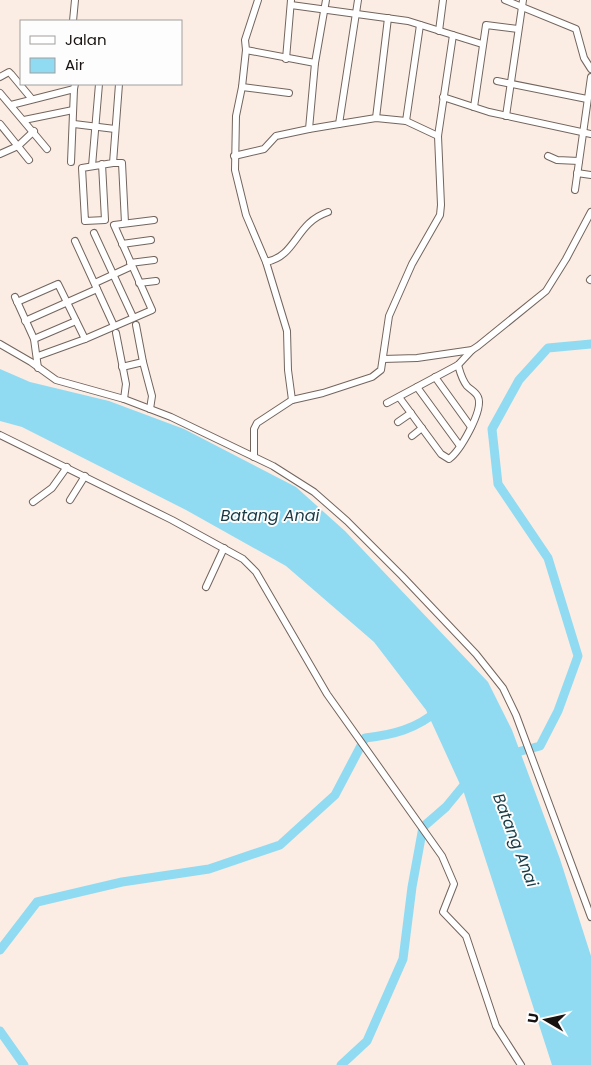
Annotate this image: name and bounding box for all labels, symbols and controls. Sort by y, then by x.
legend [20,20,182,85]
text: Jalan [65,29,107,50]
text: Air [65,54,85,75]
water label: Batang Anai [221,504,320,527]
water label: Batang Anai [487,790,544,891]
north arrow [521,995,571,1045]
text: U [523,1011,544,1024]

